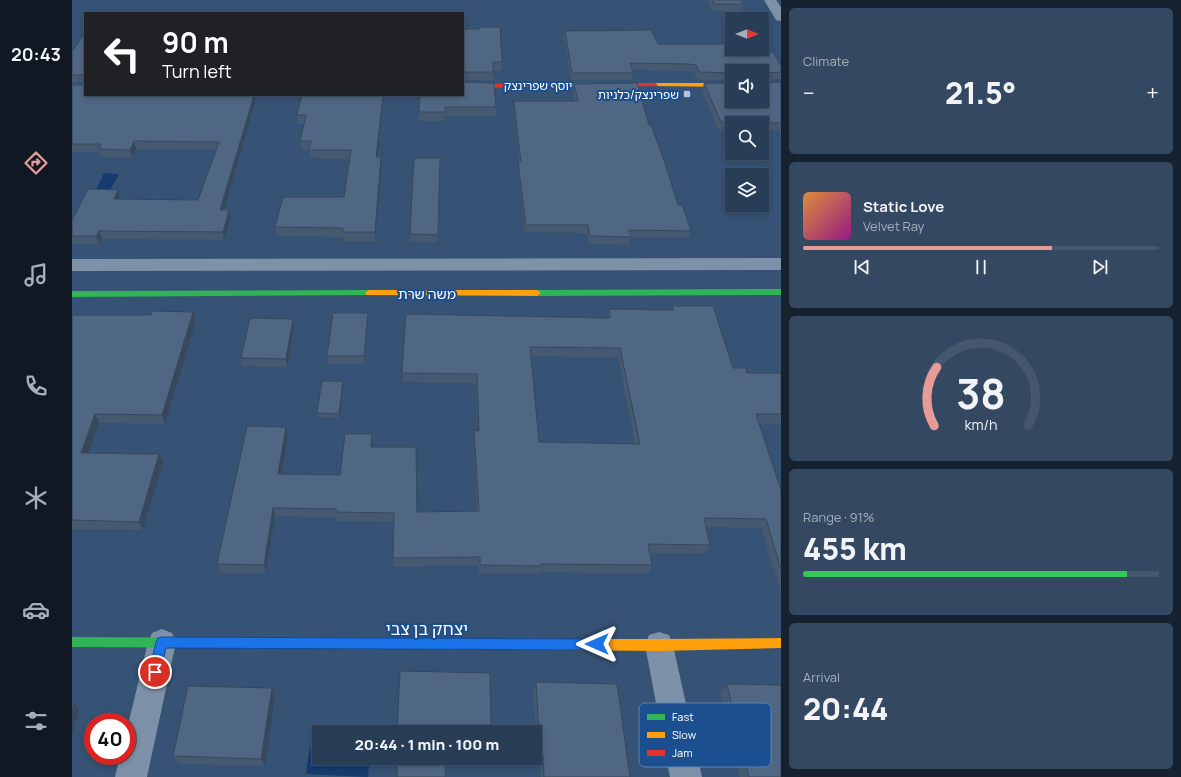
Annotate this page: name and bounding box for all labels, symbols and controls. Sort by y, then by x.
north arrow [725,12,769,56]
map controls [725,12,769,212]
text: 90 m [162,23,229,61]
icon: left [96,28,148,80]
text: 20:43 [11,42,61,66]
text: Climate [803,52,849,70]
text: Turn left [162,59,232,83]
button: sound [725,64,769,108]
text: 21.5° [945,72,1016,113]
street label: יוסף שפרינצק [504,77,572,94]
text: − [803,78,815,108]
text: + [1146,78,1159,108]
place label: שפרינצק/כלניות [598,86,679,103]
marker: שפרינצק/כלניות [682,89,692,99]
button: search [725,116,769,160]
icon: directions [22,149,50,177]
button: layers [725,168,769,212]
text: Static Love [863,196,944,217]
text: Velvet Ray [863,217,924,235]
icon: previous [851,256,873,278]
icon: pause [970,256,992,278]
icon: next [1089,256,1111,278]
icon: music [22,261,50,289]
street label: משה שרת [398,284,456,303]
text: 38 [956,365,1006,421]
icon: phone [22,372,50,400]
text: km/h [964,415,998,434]
icon: climate [22,484,50,512]
text: Range · 91% [803,508,874,526]
text: 455 km [803,528,907,569]
icon: car [22,596,50,624]
street label: יצחק בן צבי [386,617,468,640]
position arrow [576,623,618,665]
pin [138,655,172,689]
icon: arrive [144,661,166,683]
text: Arrival [803,668,840,686]
text: 20:44 [803,688,888,729]
legend [639,703,771,767]
icon: filters [22,707,50,735]
text: Fast [672,709,694,724]
speed limit sign: 40 [84,713,136,765]
text: Slow [672,727,697,742]
text: 20:44 · 1 min · 100 m [355,734,499,755]
text: Jam [672,745,693,760]

